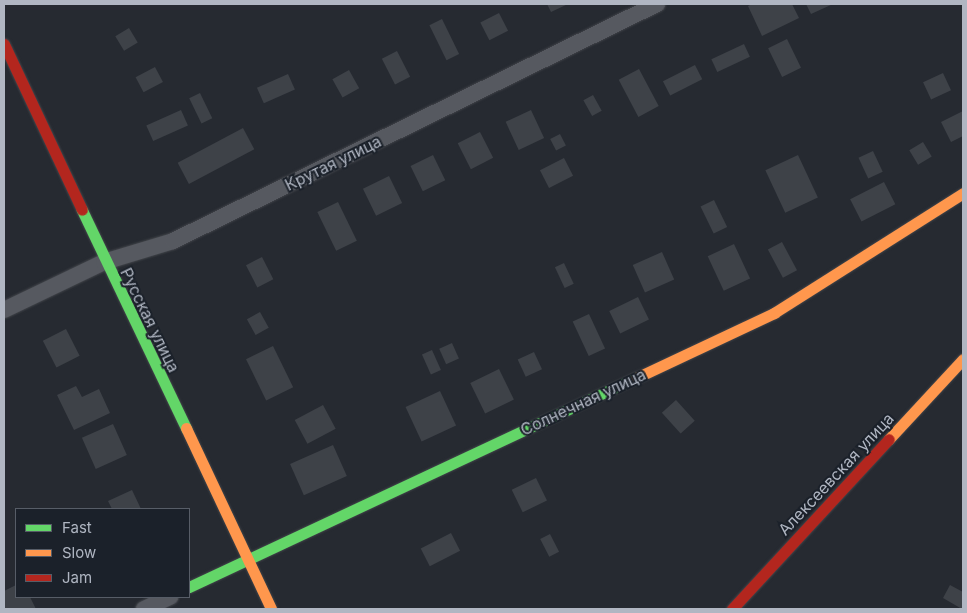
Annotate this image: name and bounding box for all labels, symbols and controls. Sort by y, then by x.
street label: Крутая улица [282,131,384,195]
street label: Русская улица [116,265,184,375]
street label: Солнечная улица [517,365,649,439]
street label: Алексеевская улица [774,409,898,539]
legend [15,508,190,598]
text: Fast [62,518,92,537]
text: Slow [62,543,96,562]
text: Jam [62,568,92,587]

